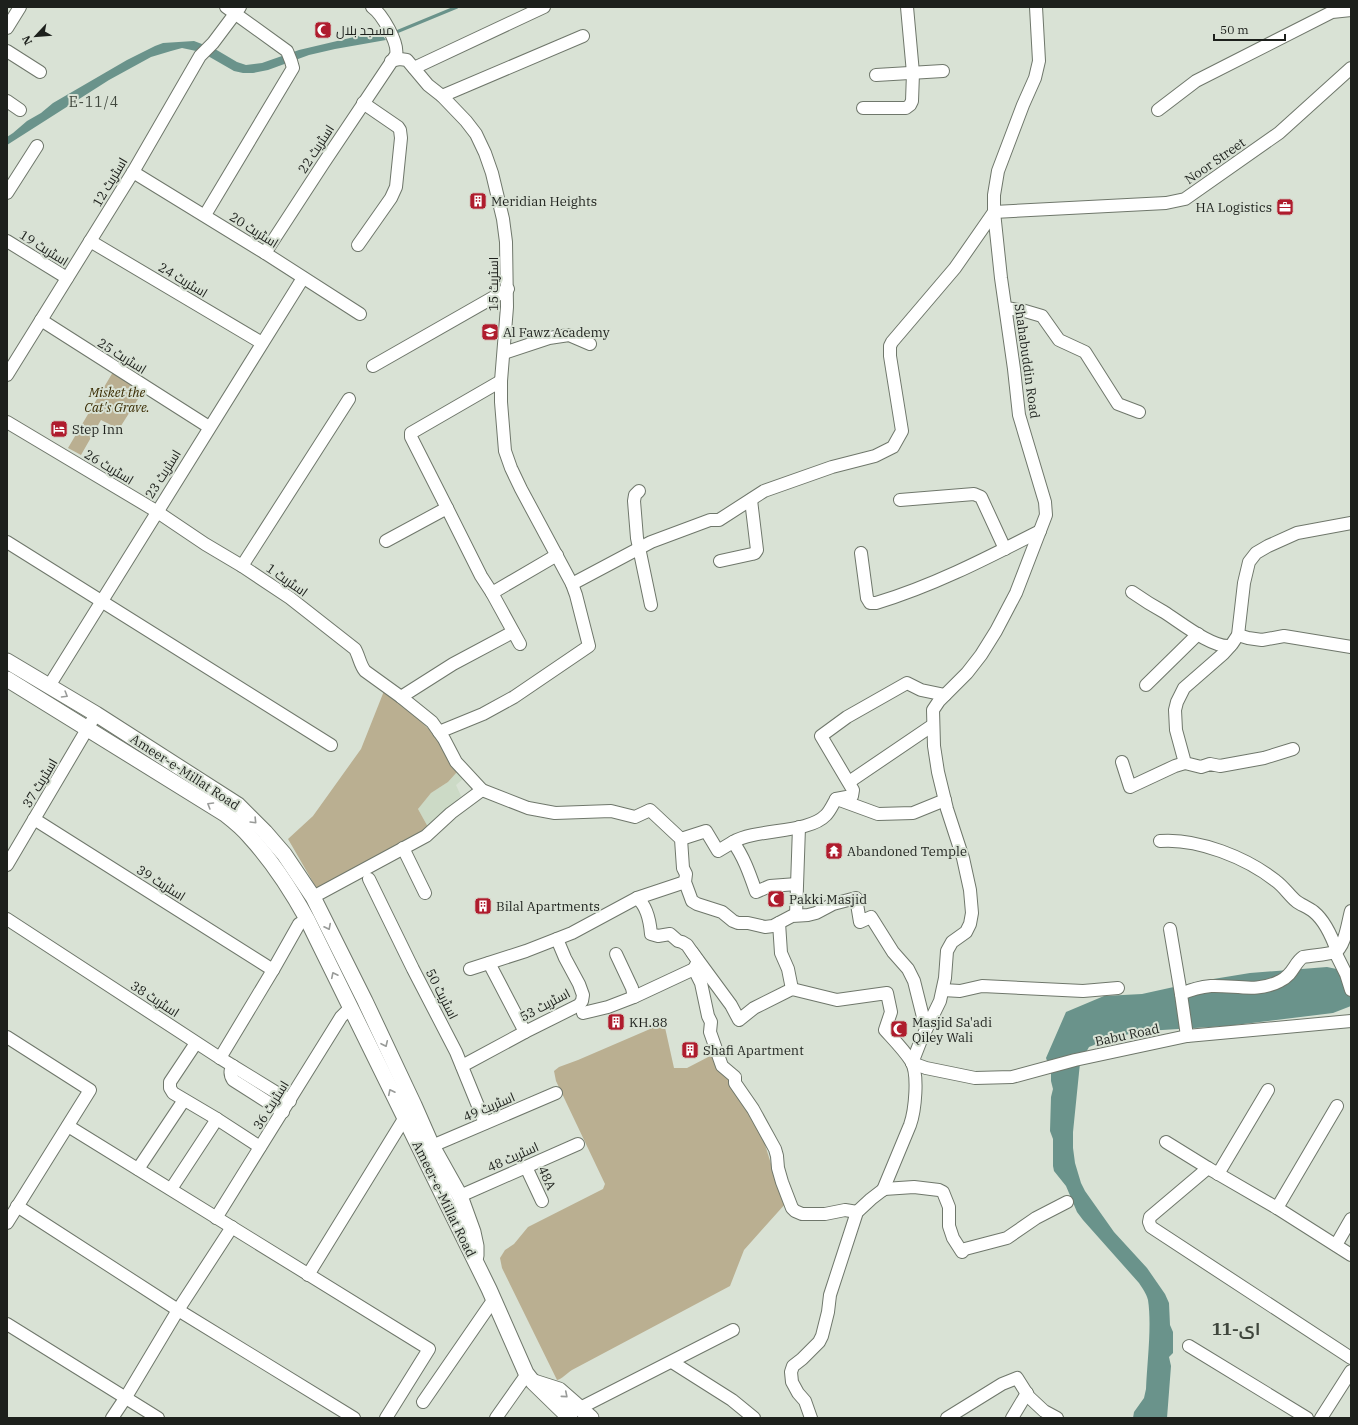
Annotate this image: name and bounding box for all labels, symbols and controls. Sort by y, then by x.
north arrow [16,16,56,56]
scale bar [1214,16,1285,42]
mosque icon: مسجد بلال [313,20,333,40]
place label: مسجد بلال [336,22,394,39]
text: 50 m [1220,22,1249,37]
text: N [19,33,35,47]
district label: E-11/4 [69,93,119,111]
street label: اسٹریٹ 22 [294,121,338,177]
street label: Noor Street [1181,134,1249,188]
street label: اسٹریٹ 12 [89,154,131,210]
building icon: Meridian Heights [468,191,488,211]
place label: Meridian Heights [491,193,597,210]
office icon: HA Logistics [1275,197,1295,217]
place label: HA Logistics [1196,199,1272,216]
street label: اسٹریٹ 20 [226,208,282,252]
street label: اسٹریٹ 19 [16,226,72,270]
street label: اسٹریٹ 15 [485,257,502,311]
street label: اسٹریٹ 24 [155,259,211,301]
street label: Shahabuddin Road [1011,302,1044,420]
school or university icon: Al Fawz Academy [480,322,500,342]
place label: Al Fawz Academy [503,324,610,341]
street label: اسٹریٹ 25 [94,334,150,378]
park label: Misket the Cat's Grave. [84,384,150,416]
hotel icon: Step Inn [49,419,69,439]
place label: Step Inn [72,421,123,438]
street label: اسٹریٹ 26 [81,446,137,488]
street label: اسٹریٹ 23 [141,446,185,502]
street label: اسٹریٹ 1 [263,560,311,600]
one-way arrow [60,691,68,698]
street label: Ameer-e-Millat Road [127,730,243,814]
street label: اسٹریٹ 37 [19,755,61,811]
one-way arrow [207,802,214,810]
one-way arrow [249,816,257,824]
temple icon: Abandoned Temple [824,841,844,861]
place label: Abandoned Temple [847,843,967,860]
street label: اسٹریٹ 39 [133,861,189,905]
mosque icon: Pakki Masjid [766,889,786,909]
place label: Pakki Masjid [789,891,867,908]
building icon: Bilal Apartments [473,896,493,916]
place label: Bilal Apartments [496,898,600,915]
one-way arrow [323,923,331,930]
street label: اسٹریٹ 50 [422,966,462,1022]
one-way arrow [331,972,339,980]
street label: اسٹریٹ 38 [127,977,183,1021]
street label: اسٹریٹ 53 [517,985,573,1025]
building icon: KH.88 [606,1012,626,1032]
place label: KH.88 [629,1014,668,1031]
place label: Masjid Sa'adi Qiley Wali [912,1014,992,1046]
mosque icon: Masjid Sa'adi Qiley Wali [889,1019,909,1039]
street label: Babu Road [1093,1020,1161,1050]
one-way arrow [380,1039,388,1047]
building icon: Shafi Apartment [680,1040,700,1060]
place label: Shafi Apartment [703,1042,804,1059]
street label: اسٹریٹ 36 [249,1077,293,1133]
street label: اسٹریٹ 49 [461,1088,517,1126]
one-way arrow [388,1089,396,1096]
street label: Ameer-e-Millat Road [408,1138,480,1260]
street label: اسٹریٹ 48 [485,1138,541,1176]
street label: 48A [534,1163,560,1193]
district label: ای-11 [1212,1318,1260,1340]
one-way arrow [560,1390,567,1397]

